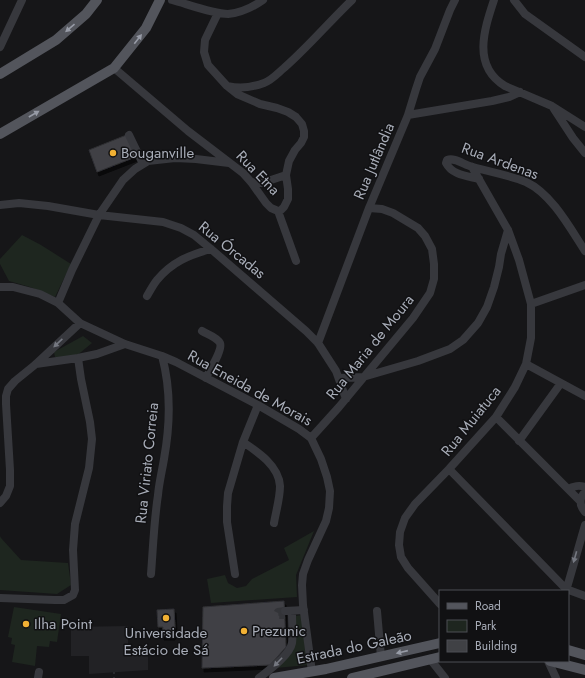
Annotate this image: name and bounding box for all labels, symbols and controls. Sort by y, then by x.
one-way arrow [65,23,75,32]
one-way arrow [134,34,142,45]
one-way arrow [28,111,40,118]
street label: Rua Jutlândia [348,119,400,203]
street label: Rua Ardenas [458,137,542,185]
place label: Bouganville [121,142,194,164]
street label: Rua Etna [231,146,285,200]
marker: Bouganville [108,148,118,158]
street label: Rua Órcadas [194,216,270,284]
street label: Rua Maria de Moura [321,290,419,404]
one-way arrow [53,339,63,348]
street label: Rua Eneida de Morais [184,345,316,431]
street label: Rua Muiatuca [436,381,506,461]
street label: Rua Viriato Correia [130,401,164,525]
one-way arrow [572,552,578,564]
legend [439,590,569,662]
text: Road [475,597,501,615]
place label: Ilha Point [34,613,92,635]
marker: Universidade Estácio de Sá [161,613,171,623]
text: Park [475,617,497,635]
marker: Ilha Point [21,619,31,629]
place label: Prezunic [252,620,306,642]
place label: Universidade Estácio de Sá [123,622,209,661]
street label: Estrada do Galeão [294,624,414,670]
marker: Prezunic [239,626,249,636]
text: Building [475,637,517,655]
one-way arrow [396,649,408,655]
one-way arrow [273,657,283,667]

